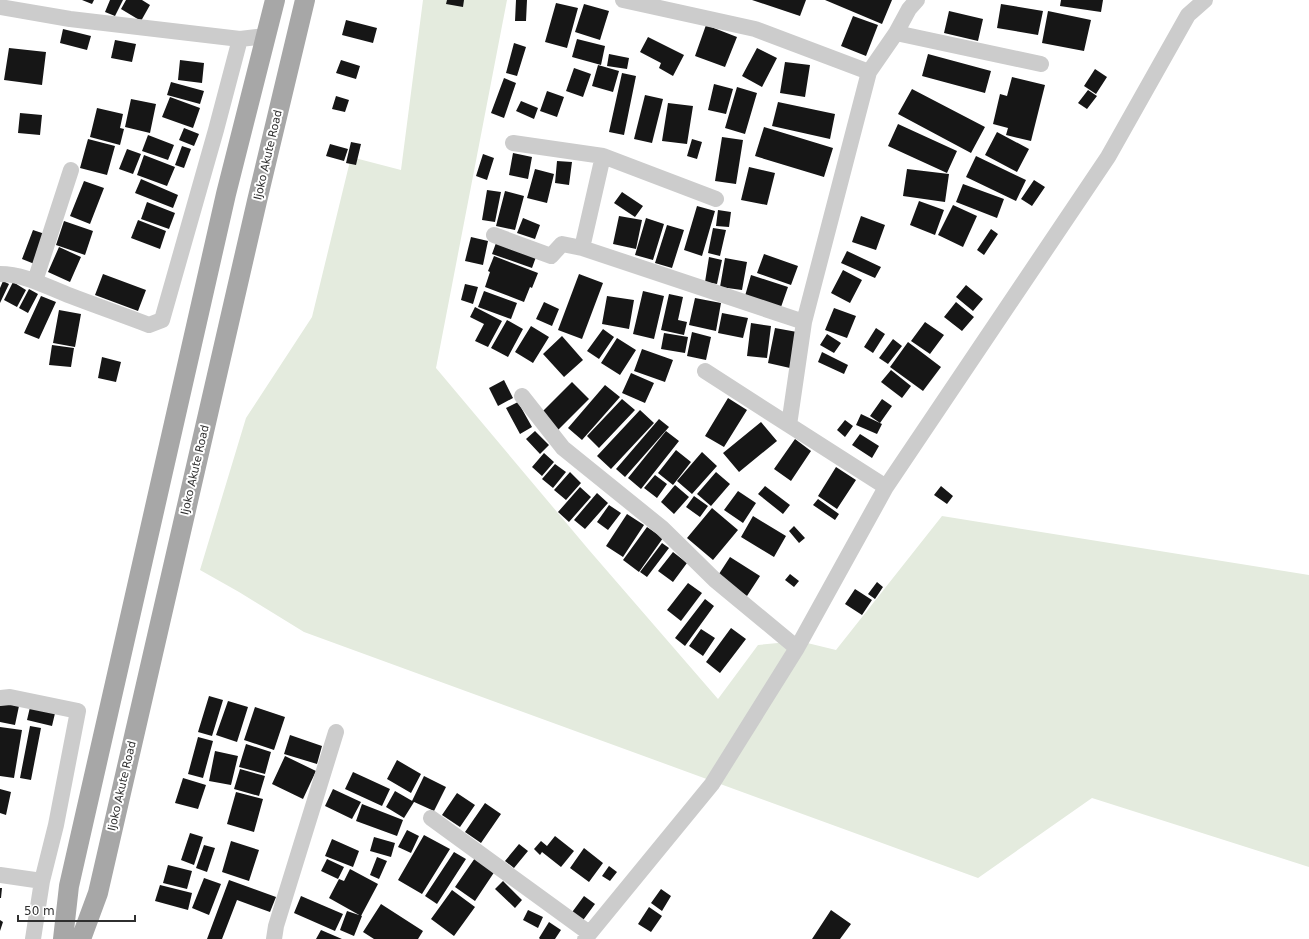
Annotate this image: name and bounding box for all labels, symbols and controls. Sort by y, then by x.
street label: Ijoko Akute Road [251,109,285,201]
street label: Ijoko Akute Road [178,424,212,516]
street label: Ijoko Akute Road [105,740,139,832]
scale bar [18,897,135,923]
text: 50 m [24,904,55,918]

